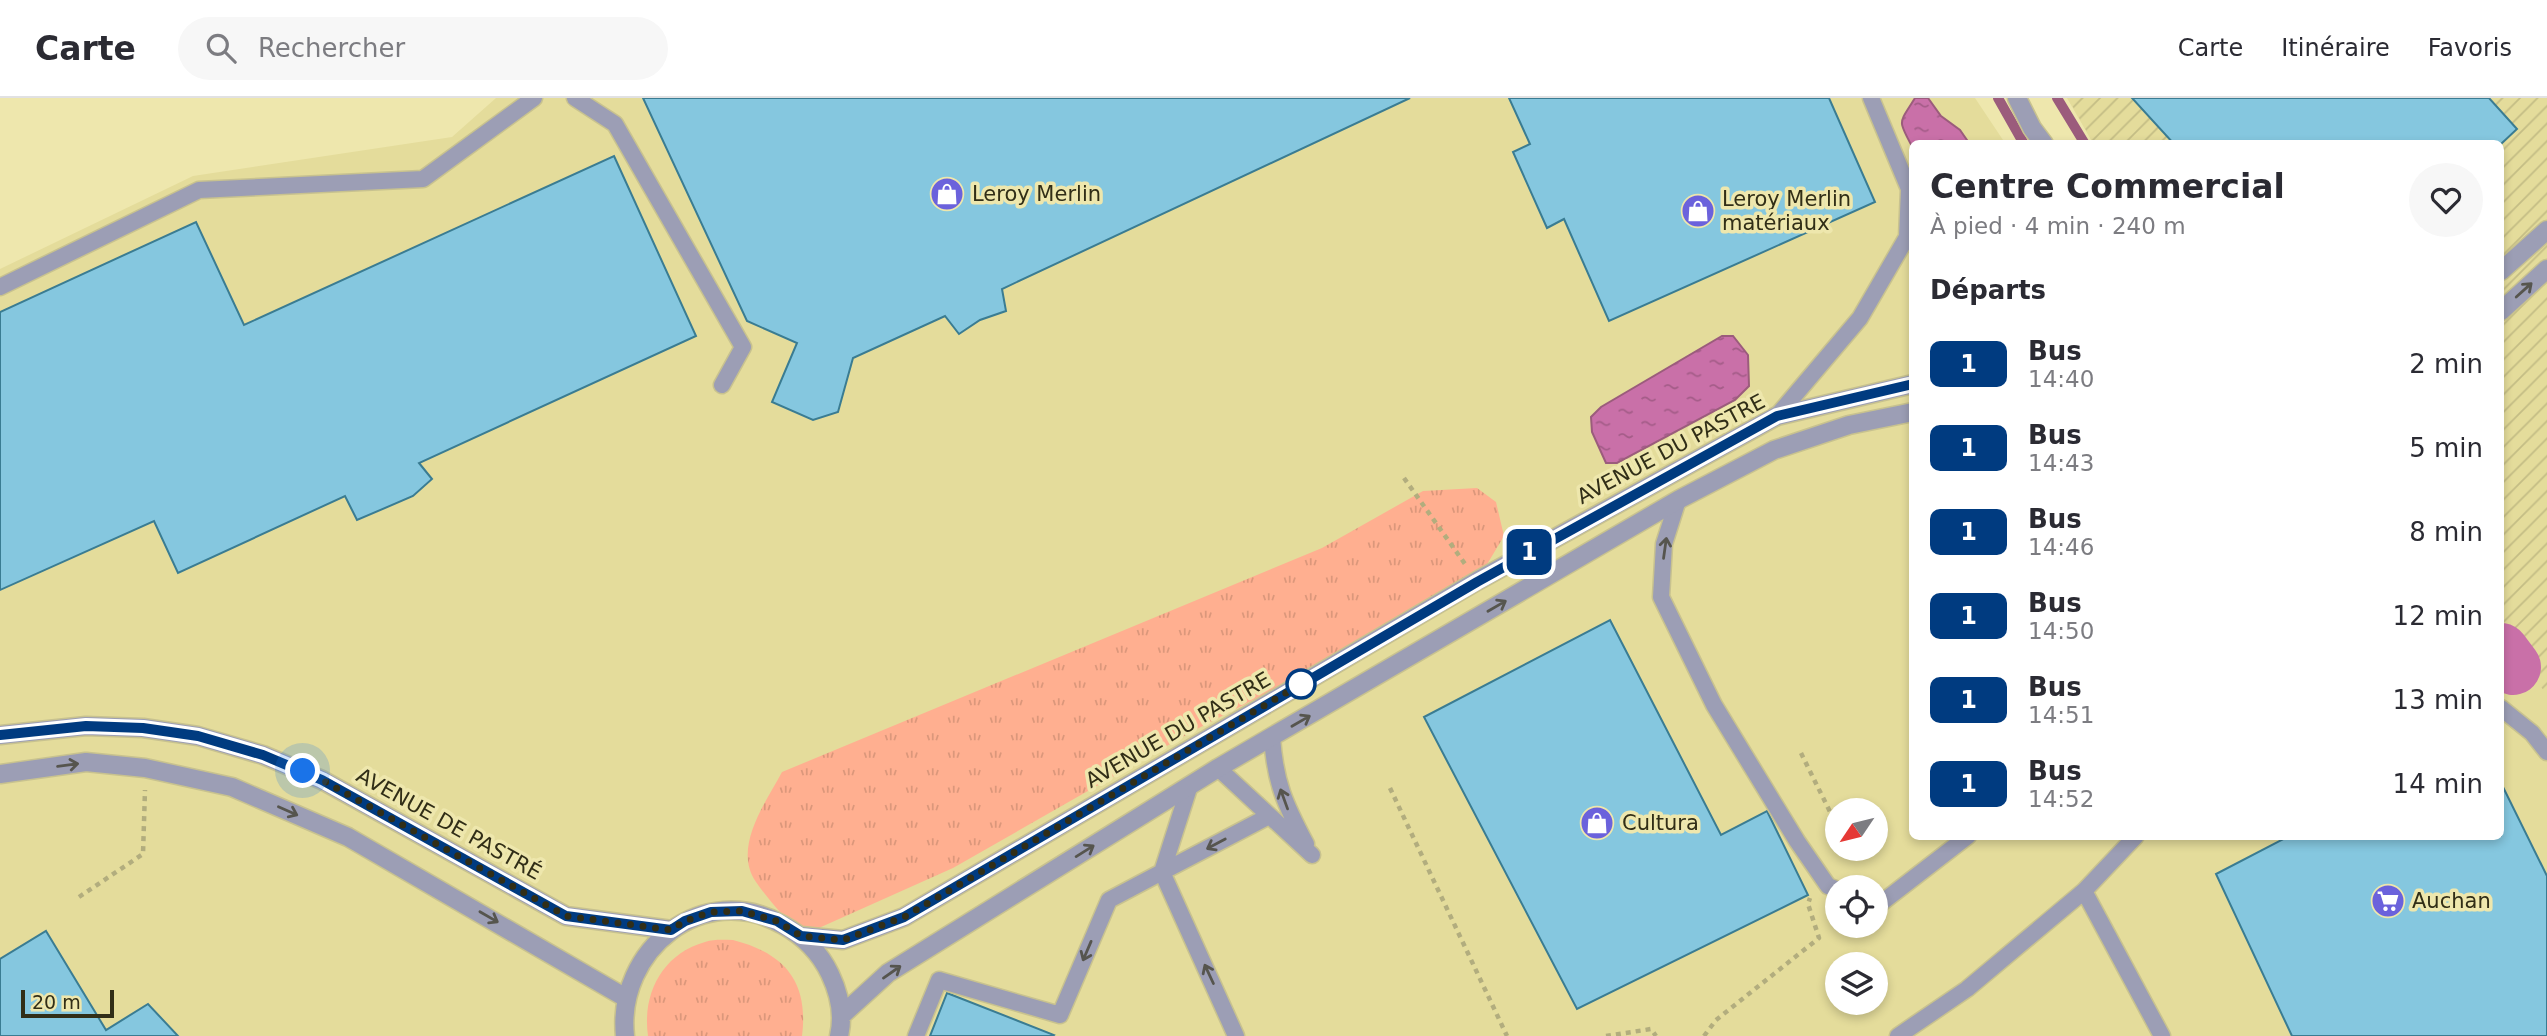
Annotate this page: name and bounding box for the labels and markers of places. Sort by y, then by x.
shop icon: Leroy Merlin [928,175,966,213]
place label: Leroy Merlin [972,182,1101,206]
place label: Leroy Merlin matériaux [1722,187,1851,235]
shop icon: Leroy Merlin matériaux [1679,192,1717,230]
unlabelled marker [1286,669,1316,699]
shop icon: Cultura [1578,804,1616,842]
place label: Cultura [1622,811,1699,835]
supermarket icon: Auchan [2369,882,2407,920]
place label: Auchan [2412,889,2491,913]

